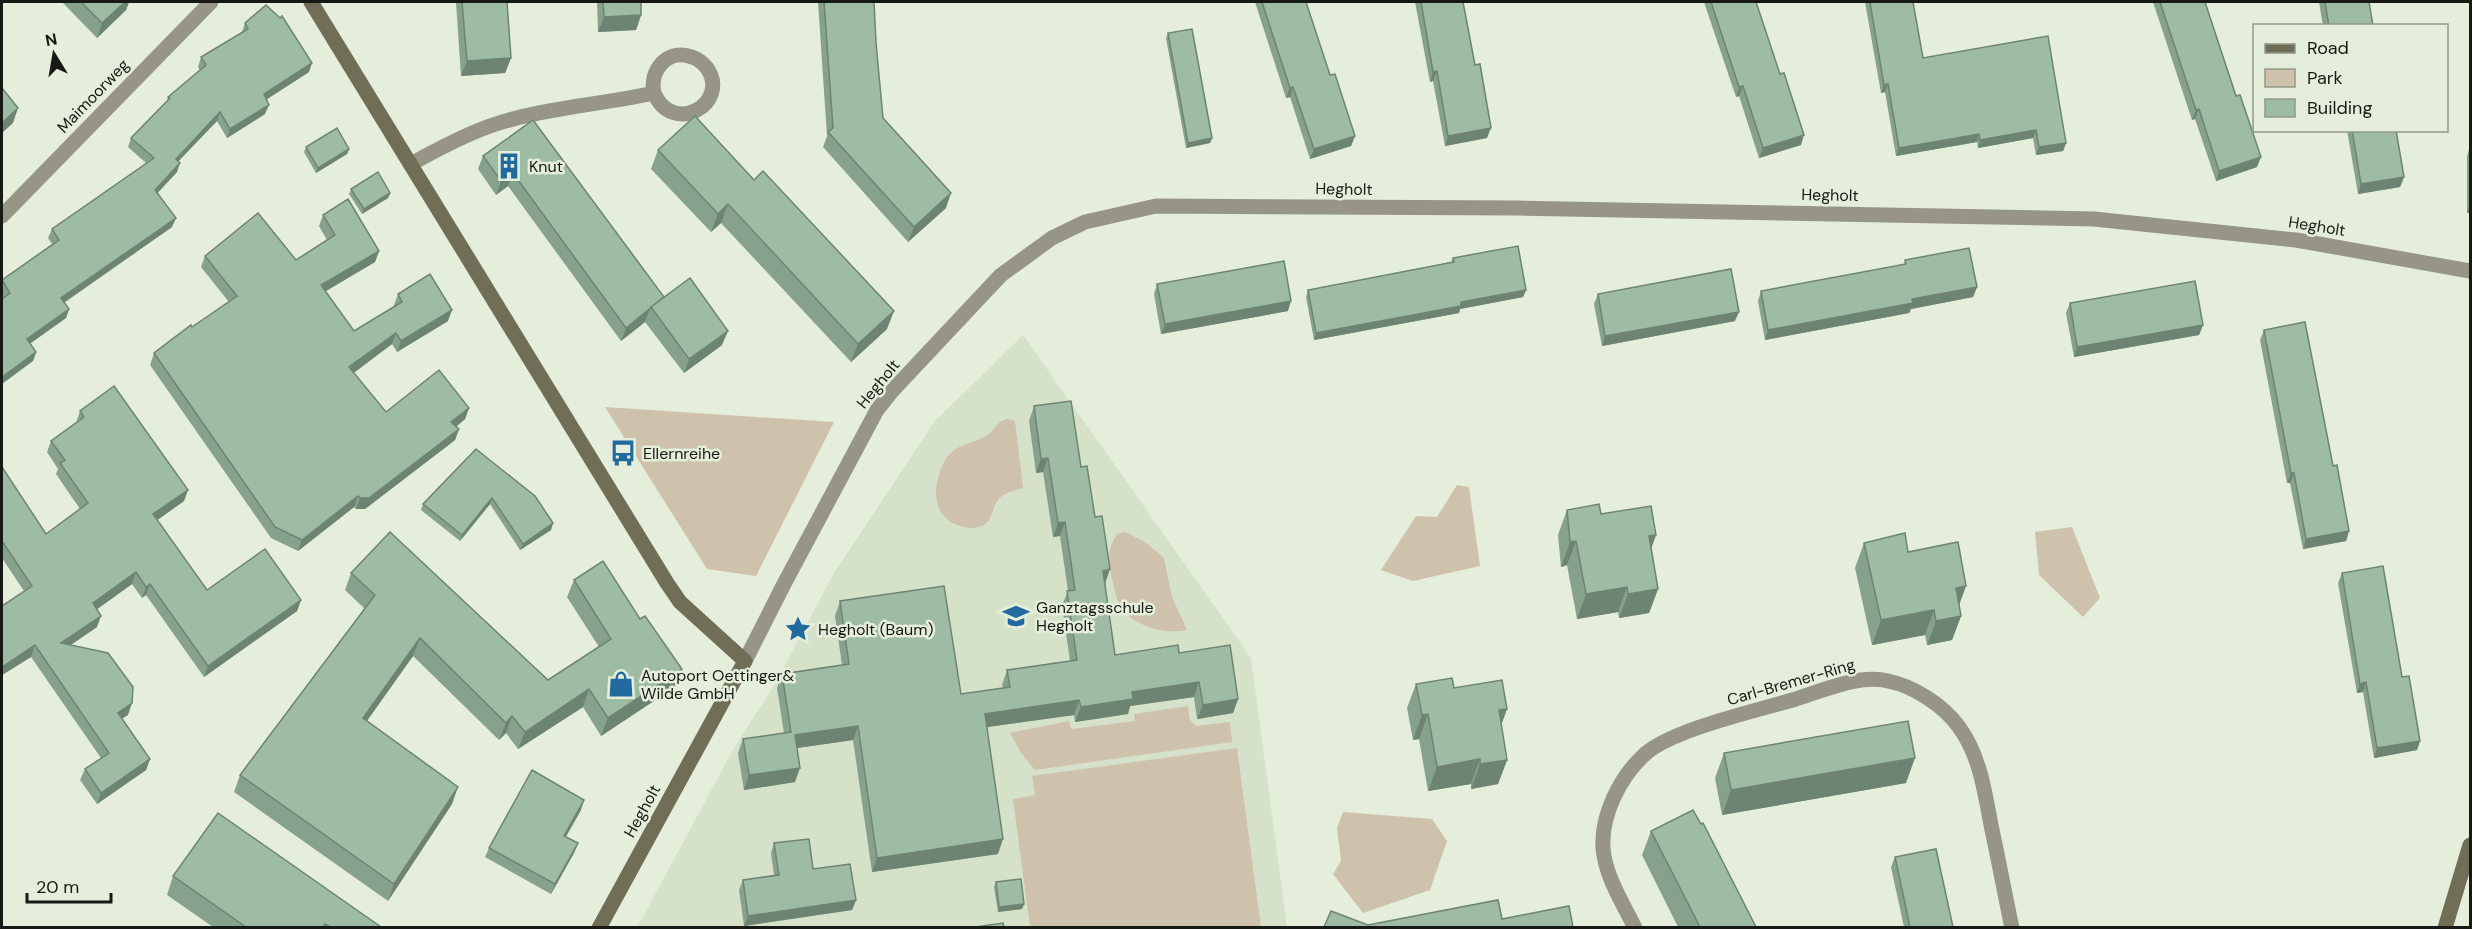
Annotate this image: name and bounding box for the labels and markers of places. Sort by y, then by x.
building icon: Knut [494,151,524,181]
place label: Knut [529,156,563,177]
bus stop icon: Ellernreihe [608,438,638,468]
place label: Ellernreihe [643,443,720,464]
place label: Ganztagsschule Hegholt [1036,597,1154,636]
school or university icon: Ganztagsschule Hegholt [1001,601,1031,631]
place icon: Hegholt (Baum) [783,614,813,644]
place label: Hegholt (Baum) [818,619,933,640]
place label: Autoport Oettinger& Wilde GmbH [641,665,794,704]
shop icon: Autoport Oettinger& Wilde GmbH [606,669,636,699]

